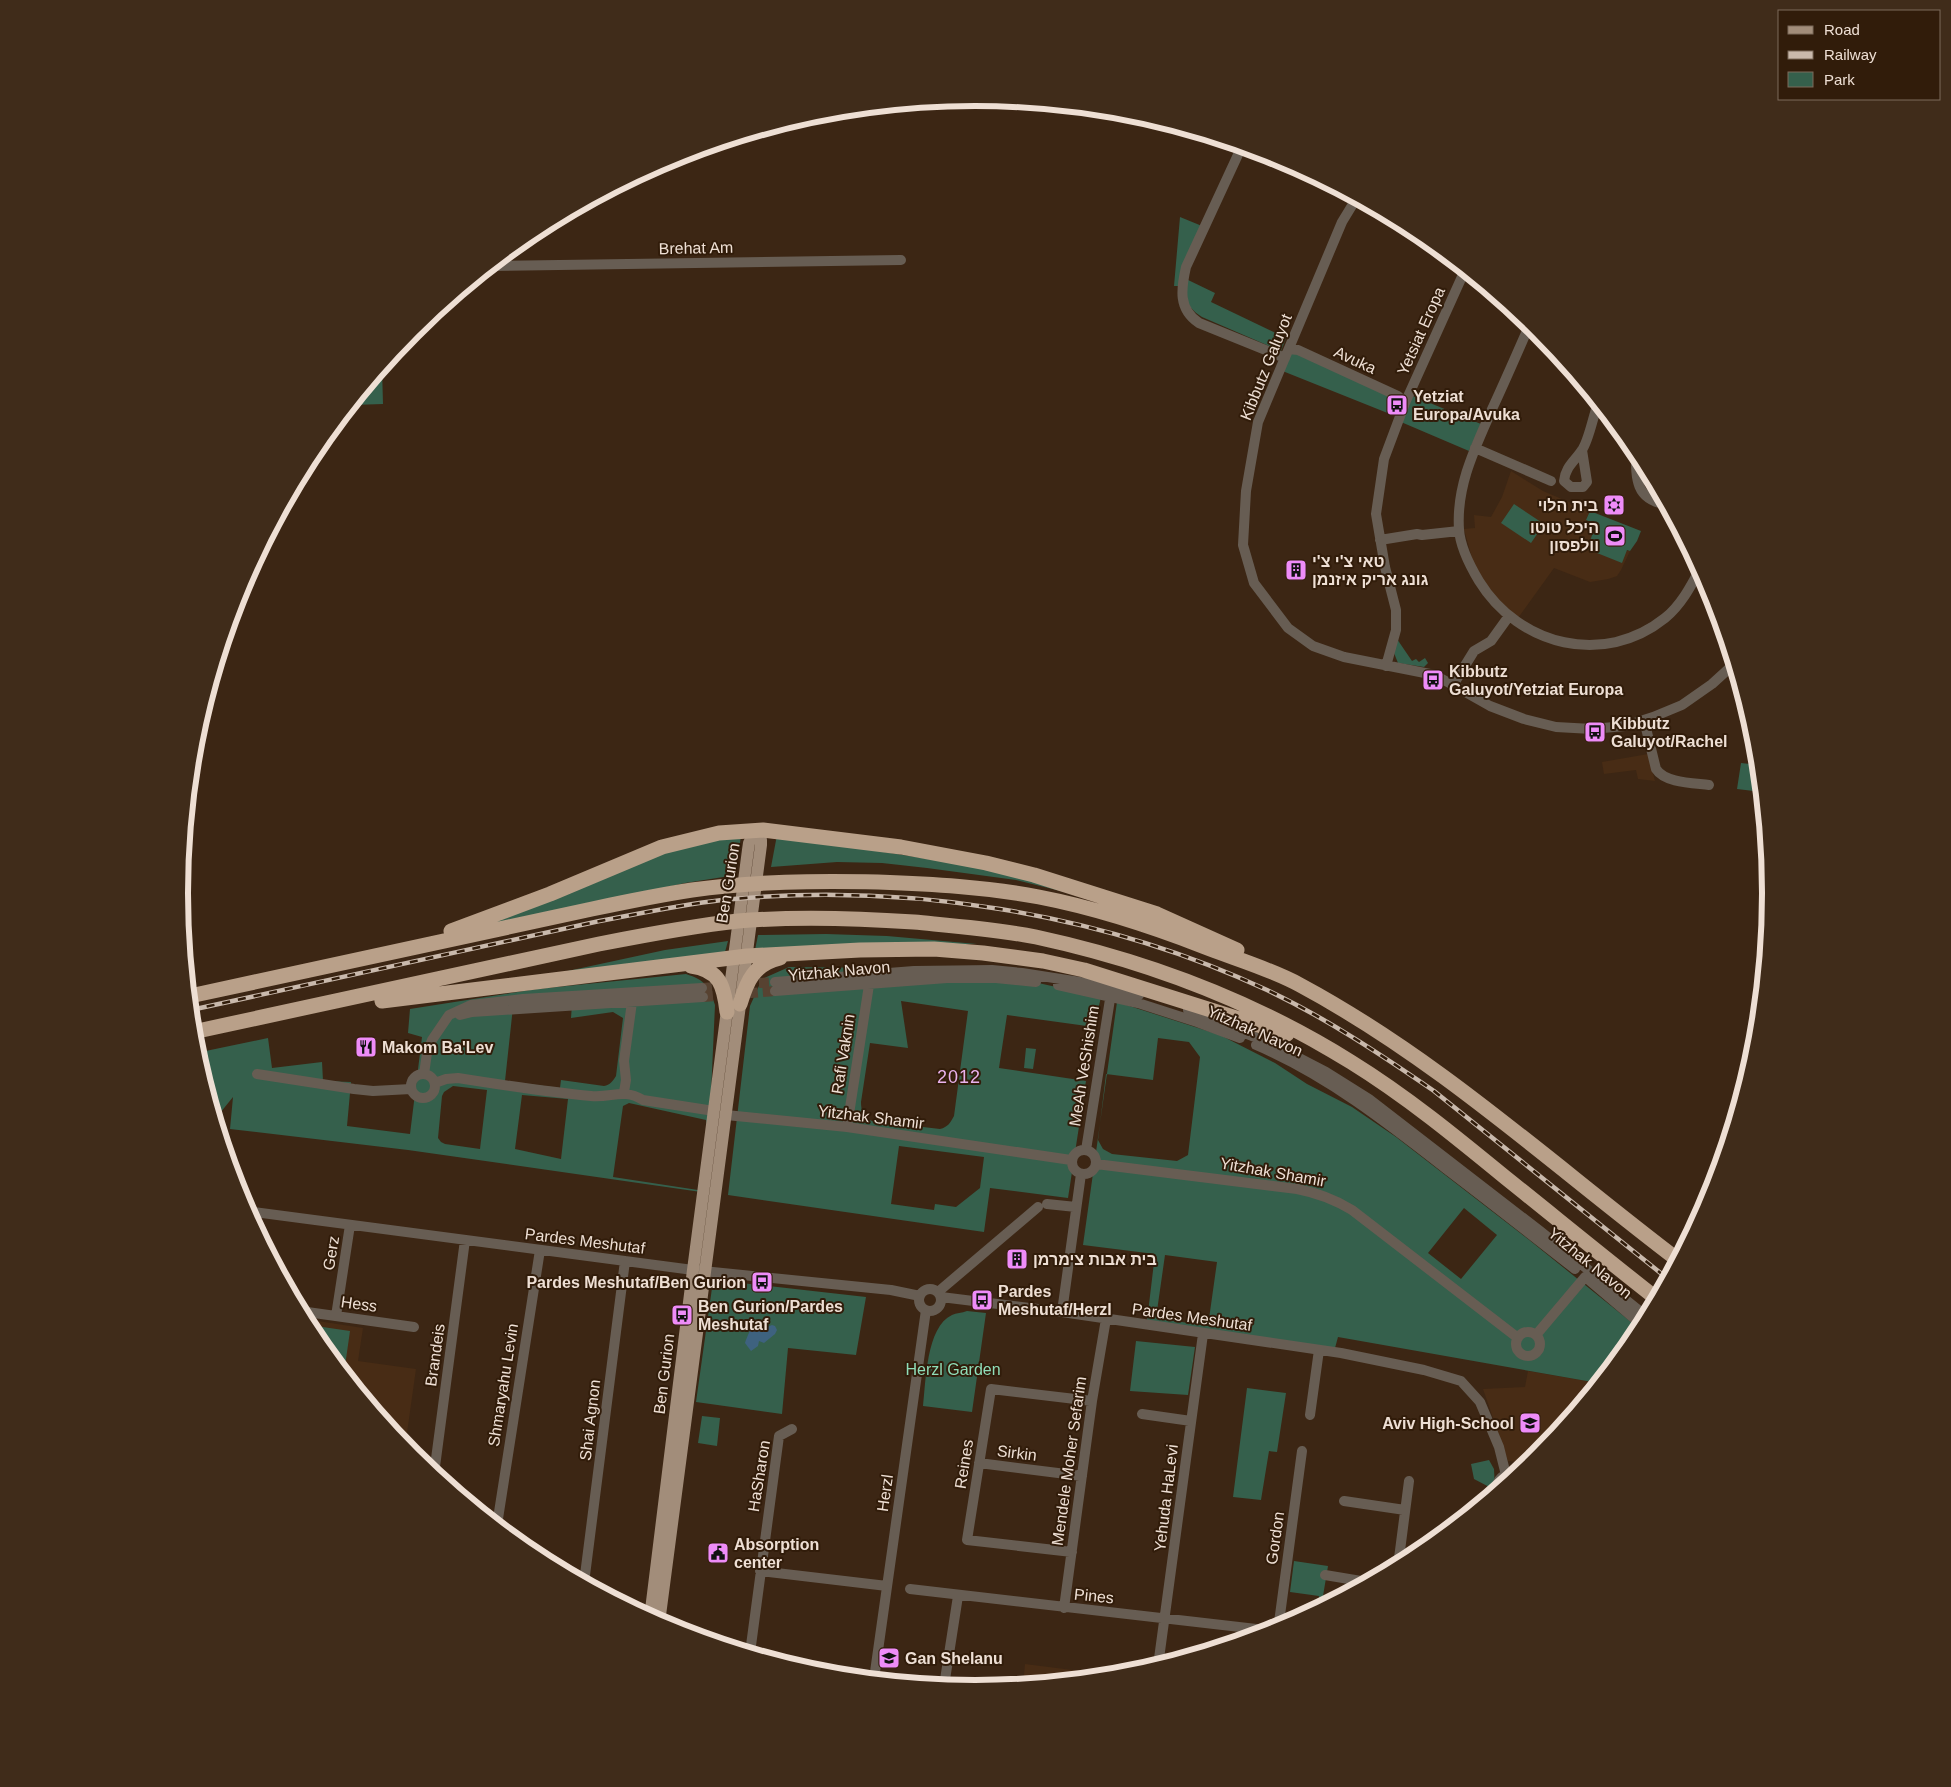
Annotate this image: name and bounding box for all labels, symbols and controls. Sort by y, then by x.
legend [1778,10,1941,100]
text: Road [1824,21,1860,38]
text: Railway [1824,46,1877,63]
text: Park [1824,71,1855,88]
street label: Brehat Am [659,239,733,257]
street label: Yetsiat Eropa [1394,284,1448,378]
street label: Kibbutz Galuyot [1237,311,1295,423]
street label: Avuka [1331,343,1379,377]
place label: Yetziat Europa/Avuka [1413,388,1520,423]
bus stop icon: Yetziat Europa/Avuka [1385,393,1409,417]
synagogue icon: בית הלוי [1602,493,1626,517]
place label: בית הלוי [1538,497,1598,514]
place label: היכל טוטו וולפסון [1530,519,1599,554]
sports icon: היכל טוטו וולפסון [1603,524,1627,548]
place label: טאי צ'י צ'י גונג אריק איזנמן [1312,553,1429,588]
building icon: טאי צ'י צ'י גונג אריק איזנמן [1284,558,1308,582]
place label: Kibbutz Galuyot/Yetziat Europa [1449,663,1623,698]
bus stop icon: Kibbutz Galuyot/Yetziat Europa [1421,668,1445,692]
place label: Kibbutz Galuyot/Rachel [1611,715,1727,750]
bus stop icon: Kibbutz Galuyot/Rachel [1583,720,1607,744]
street label: Ben Gurion [713,842,743,924]
street label: Yitzhak Navon [787,958,891,984]
street label: Yitzhak Navon [1205,1002,1305,1060]
street label: MeAh VeShishim [1066,1004,1102,1128]
street label: Rafi Vaknin [828,1013,858,1095]
restaurant icon: Makom Ba'Lev [354,1035,378,1059]
place label: Makom Ba'Lev [382,1039,494,1056]
district label: 2012 [937,1067,981,1087]
street label: Yitzhak Shamir [817,1102,926,1132]
street label: Yitzhak Shamir [1219,1154,1328,1190]
street label: Yitzhak Navon [1545,1224,1635,1302]
street label: Pardes Meshutaf [524,1225,647,1257]
street label: Gerz [320,1235,342,1271]
building icon: בית אבות צימרמן [1005,1247,1029,1271]
place label: בית אבות צימרמן [1033,1251,1157,1268]
bus stop icon: Pardes Meshutaf/Ben Gurion [750,1270,774,1294]
place label: Pardes Meshutaf/Ben Gurion [526,1274,746,1291]
place label: Pardes Meshutaf/Herzl [998,1283,1112,1318]
bus stop icon: Pardes Meshutaf/Herzl [970,1288,994,1312]
street label: Hess [340,1293,378,1315]
place label: Ben Gurion/Pardes Meshutaf [698,1298,843,1333]
street label: Pardes Meshutaf [1131,1300,1254,1334]
bus stop icon: Ben Gurion/Pardes Meshutaf [670,1303,694,1327]
street label: Shmaryahu Levin [485,1322,521,1448]
street label: Brandeis [422,1323,448,1387]
street label: Ben Gurion [651,1333,677,1415]
park label: Herzl Garden [905,1361,1001,1378]
street label: Mendele Moher Sefarim [1049,1375,1089,1547]
street label: Shai Agnon [577,1378,603,1462]
school or university icon: Aviv High-School [1518,1411,1542,1435]
place label: Aviv High-School [1382,1415,1514,1432]
street label: Reines [952,1438,976,1490]
street label: HaSharon [745,1439,773,1513]
street label: Sirkin [996,1442,1038,1464]
street label: Yehuda HaLevi [1151,1443,1181,1553]
street label: Herzl [874,1473,896,1513]
street label: Gordon [1263,1510,1287,1566]
place label: Absorption center [734,1536,819,1571]
public building icon: Absorption center [706,1541,730,1565]
street label: Pines [1073,1585,1115,1607]
school or university icon: Gan Shelanu [877,1646,901,1670]
place label: Gan Shelanu [905,1650,1003,1667]

